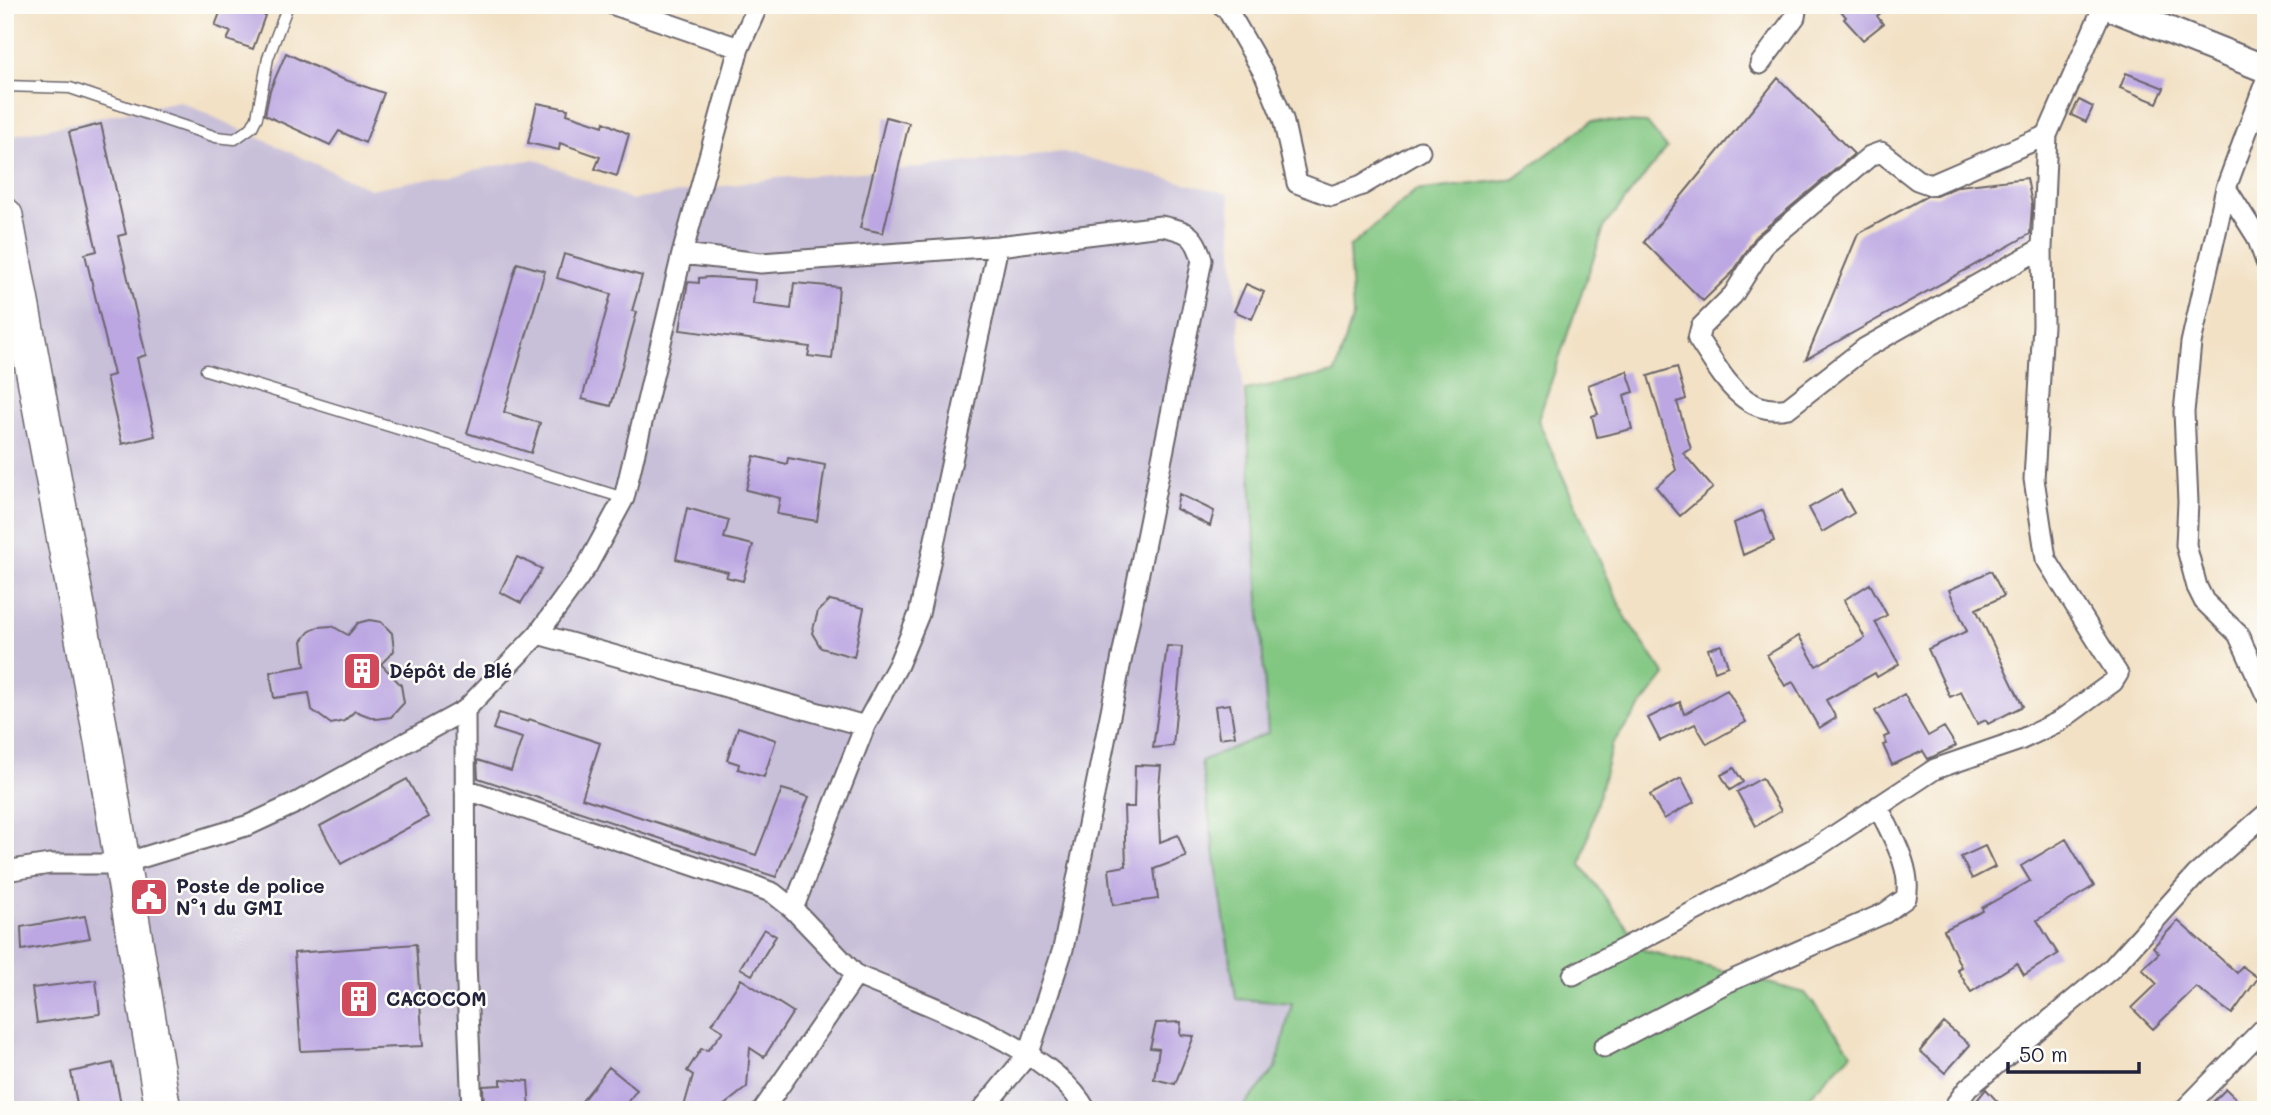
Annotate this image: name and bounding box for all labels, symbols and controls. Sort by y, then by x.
building icon: Dépôt de Blé [341,650,383,692]
place label: Dépôt de Blé [389,658,512,683]
place label: Poste de police N°1 du GMI [176,873,325,920]
public building icon: Poste de police N°1 du GMI [128,876,170,918]
building icon: CACOCOM [338,978,380,1020]
place label: CACOCOM [386,986,487,1011]
scale bar [2008,1031,2140,1075]
text: 50 m [2019,1040,2068,1067]

